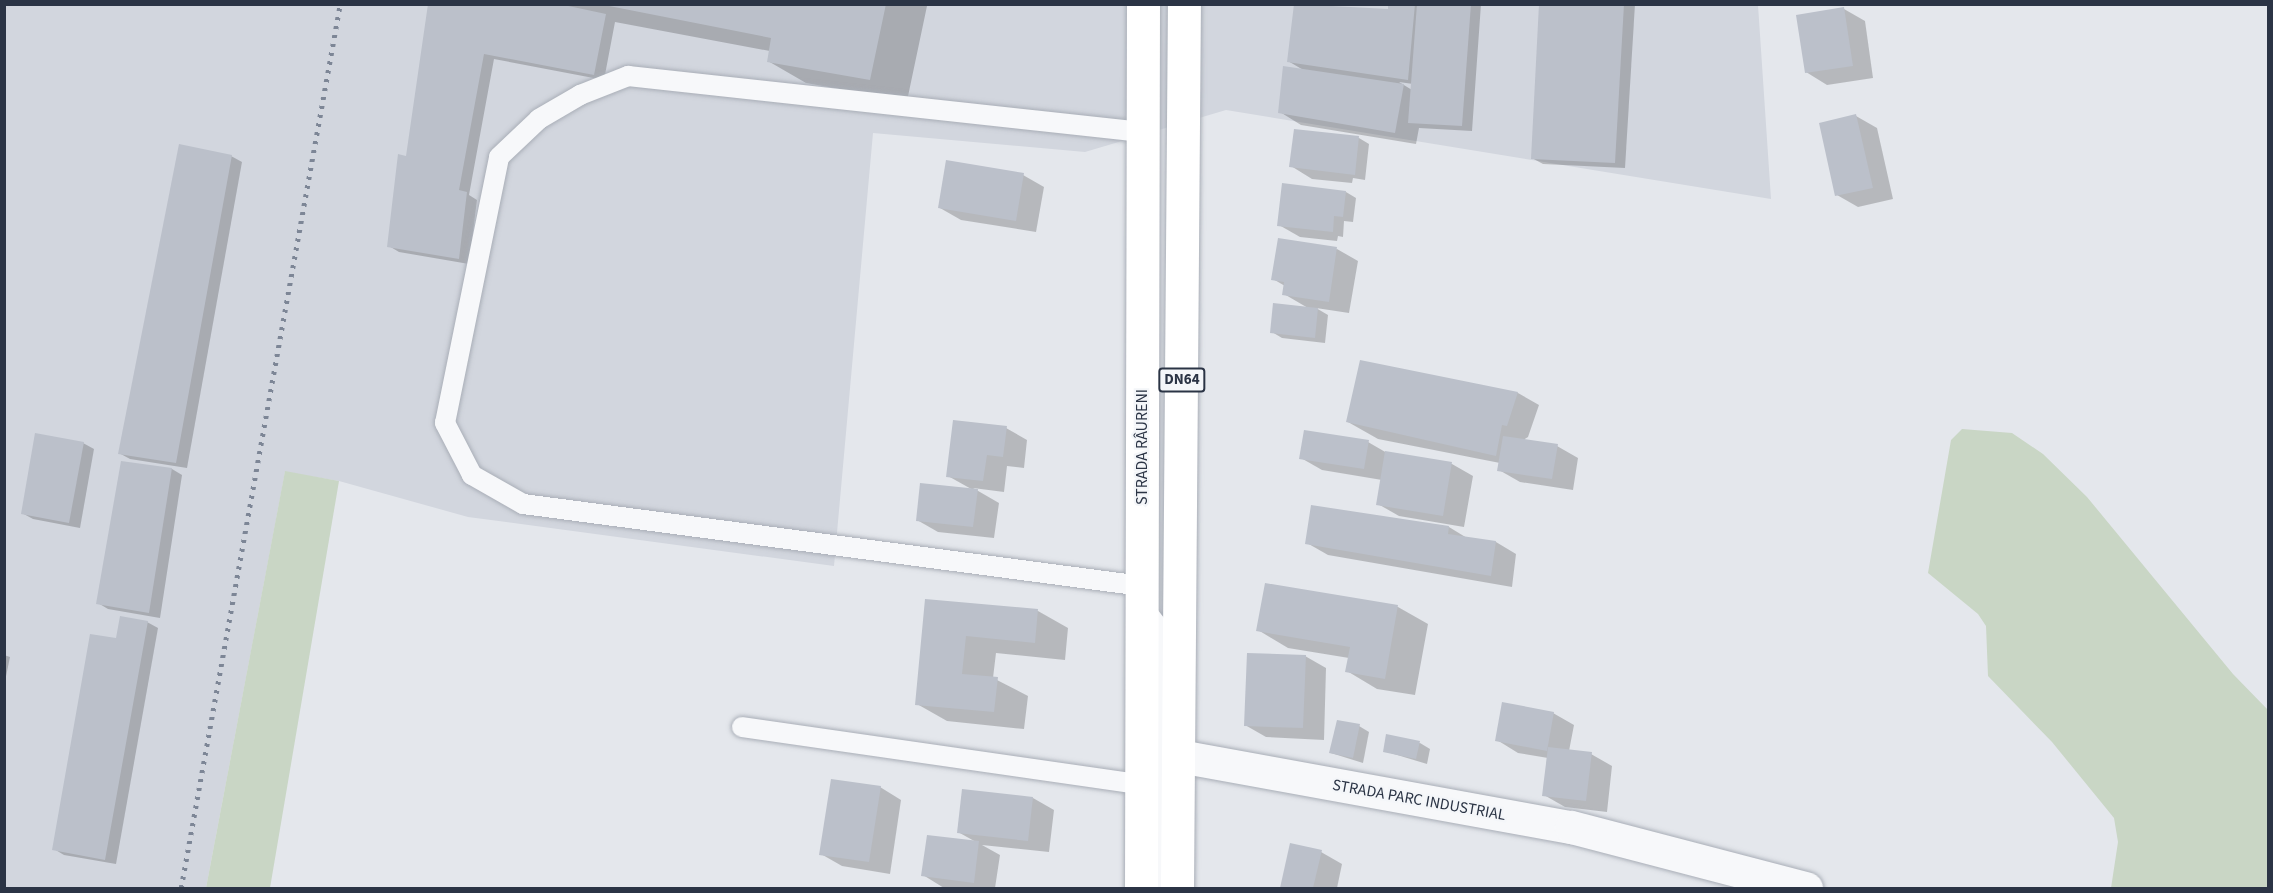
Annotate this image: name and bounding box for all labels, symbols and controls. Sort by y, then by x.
road number: DN64 [1158,368,1206,392]
street label: STRADA RÂURENI [1132,389,1152,505]
street label: STRADA PARC INDUSTRIAL [1331,775,1507,825]

